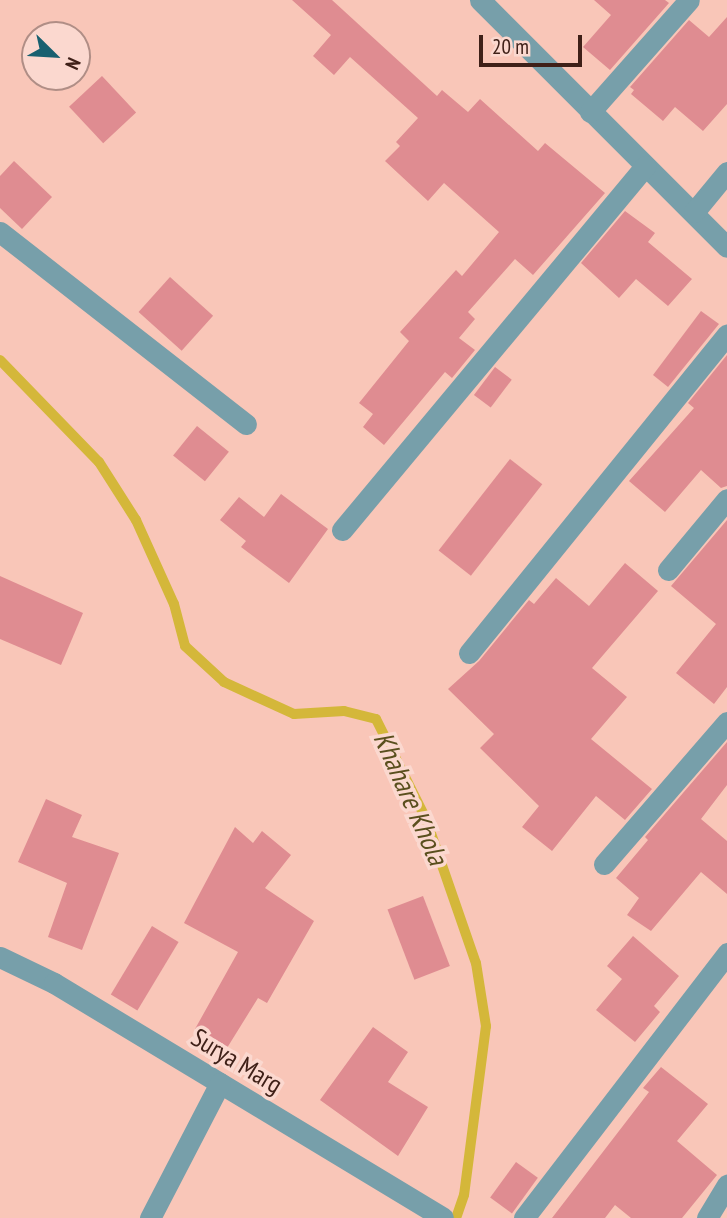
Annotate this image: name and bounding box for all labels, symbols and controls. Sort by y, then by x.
north arrow [21,21,91,91]
scale bar [482,21,585,65]
text: 20 m [492,33,529,60]
text: N [60,54,86,73]
water label: Khahare Khola [367,726,455,870]
street label: Surya Marg [186,1022,288,1100]

